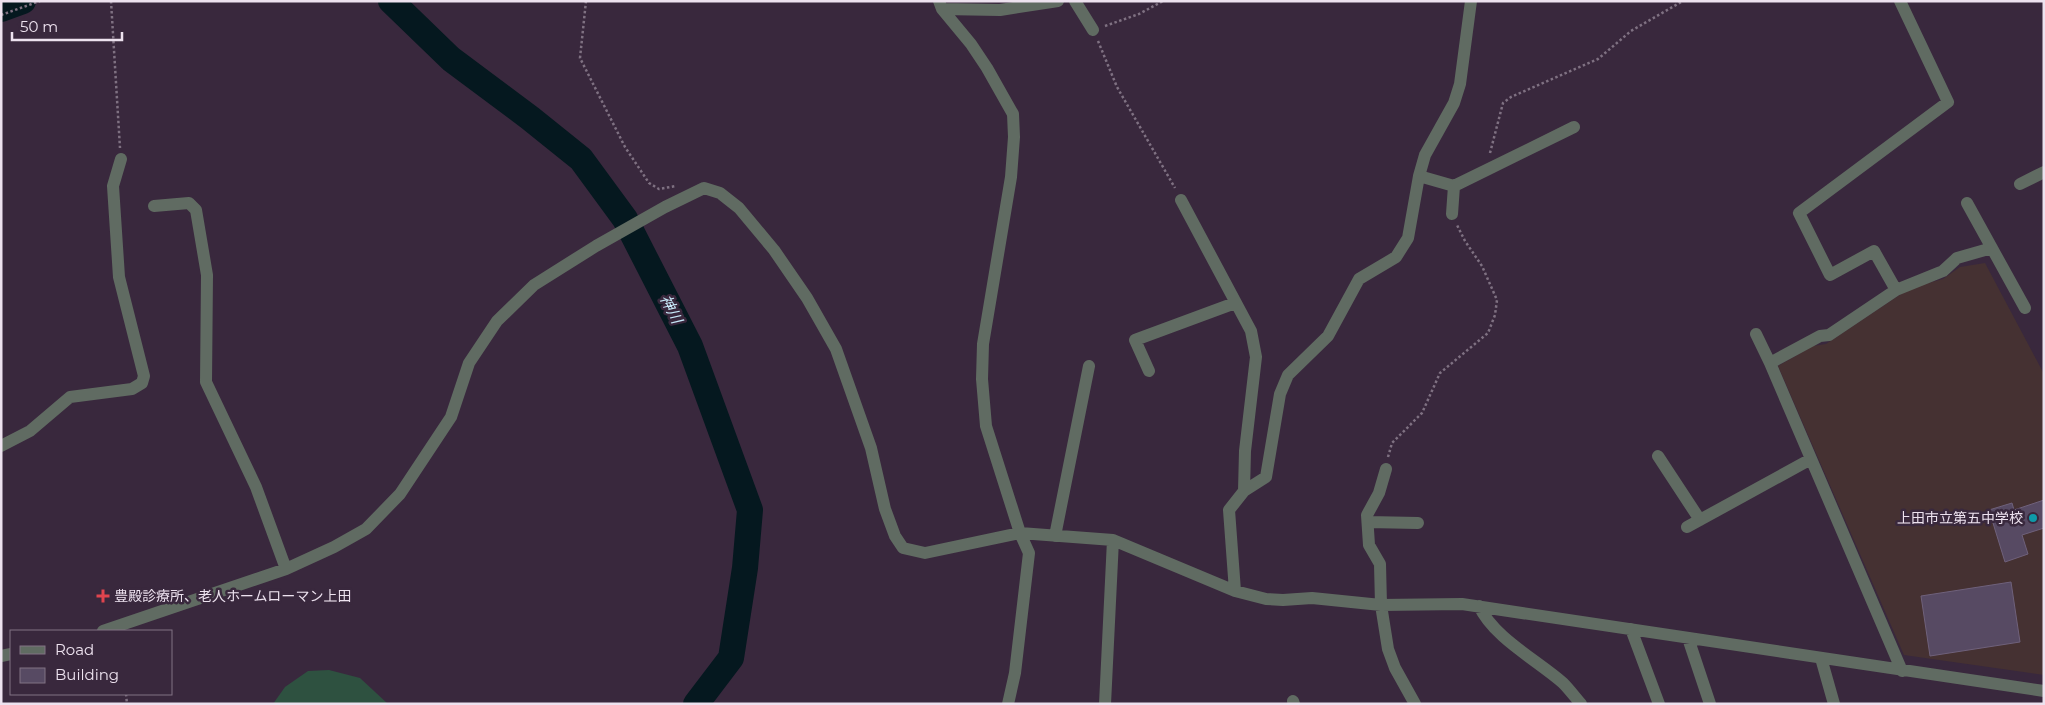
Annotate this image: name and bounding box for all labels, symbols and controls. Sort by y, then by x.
scale bar [12,10,122,42]
text: 50 m [20,17,58,36]
water label: 神川 [656,291,688,328]
place label: 上田市立第五中学校 [1897,509,2023,527]
marker: 上田市立第五中学校 [2027,512,2039,524]
place label: 豊殿診療所、老人ホームローマン上田 [114,587,352,605]
marker: 豊殿診療所、老人ホームローマン上田 [96,589,110,603]
legend [10,630,172,695]
text: Road [55,640,94,659]
text: Building [55,665,119,684]

